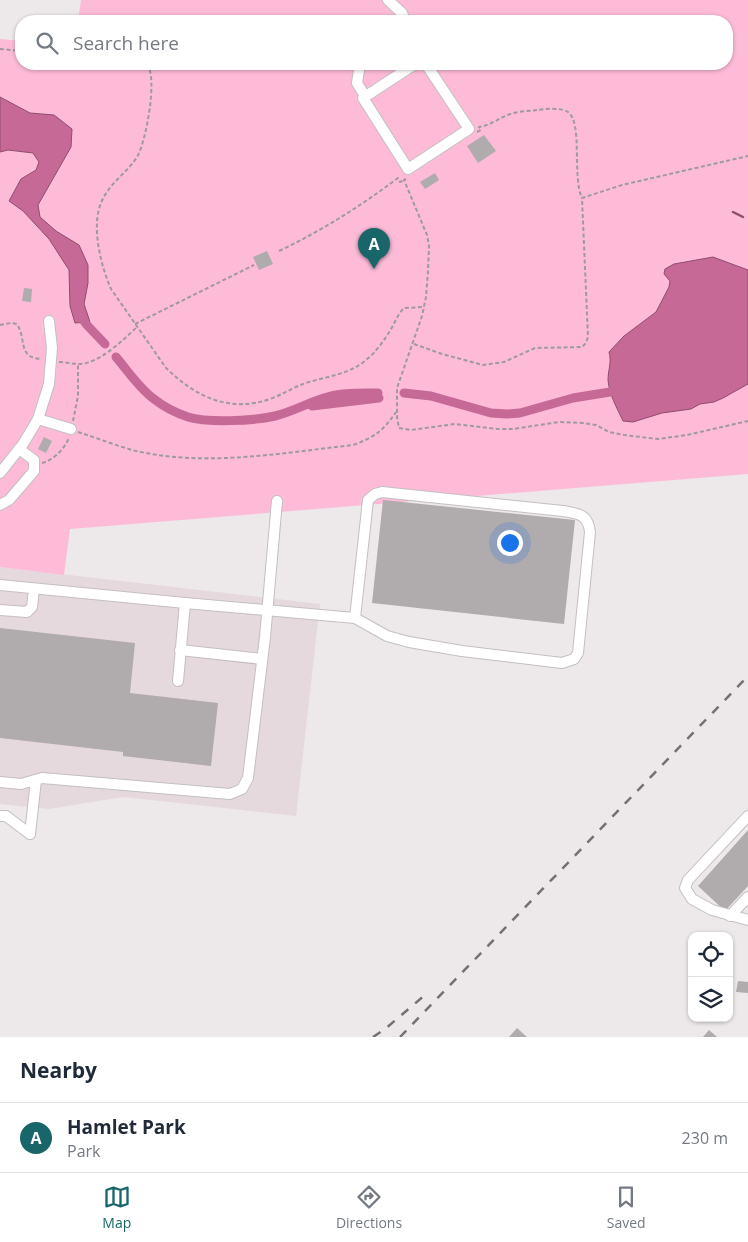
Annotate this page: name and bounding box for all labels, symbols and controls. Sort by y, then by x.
search box [15,15,733,70]
icon: search [33,29,61,57]
text: Search here [73,30,179,56]
pin: A [358,228,390,269]
your location [497,530,523,556]
map controls [688,932,733,1022]
button: locate [688,932,733,977]
button: layers [688,977,733,1022]
text: Nearby [20,1056,97,1084]
text: Hamlet Park [67,1114,186,1140]
text: A [30,1127,42,1149]
text: 230 m [682,1127,728,1149]
text: Park [67,1140,100,1162]
tab: Map [102,1183,131,1232]
tab: Directions [336,1183,402,1232]
tab: Saved [607,1183,646,1232]

